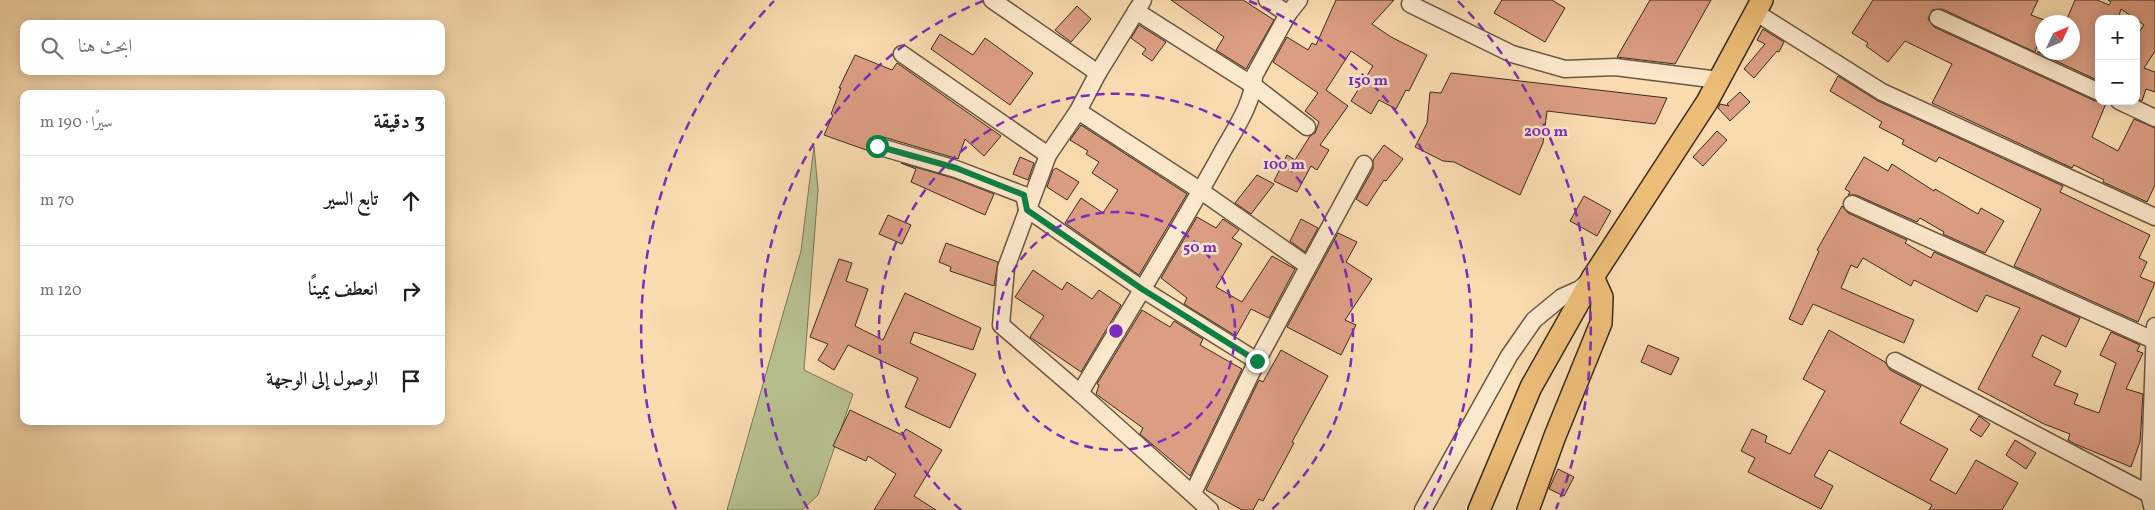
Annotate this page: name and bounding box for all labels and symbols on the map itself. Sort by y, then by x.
north arrow [2035,15,2080,60]
text: 150 m [1348,71,1388,92]
text: 200 m [1524,122,1568,143]
route start [866,135,889,158]
text: 100 m [1263,155,1306,176]
text: 50 m [1183,238,1217,259]
centre of rings [1107,322,1125,340]
route end [1246,350,1269,373]

